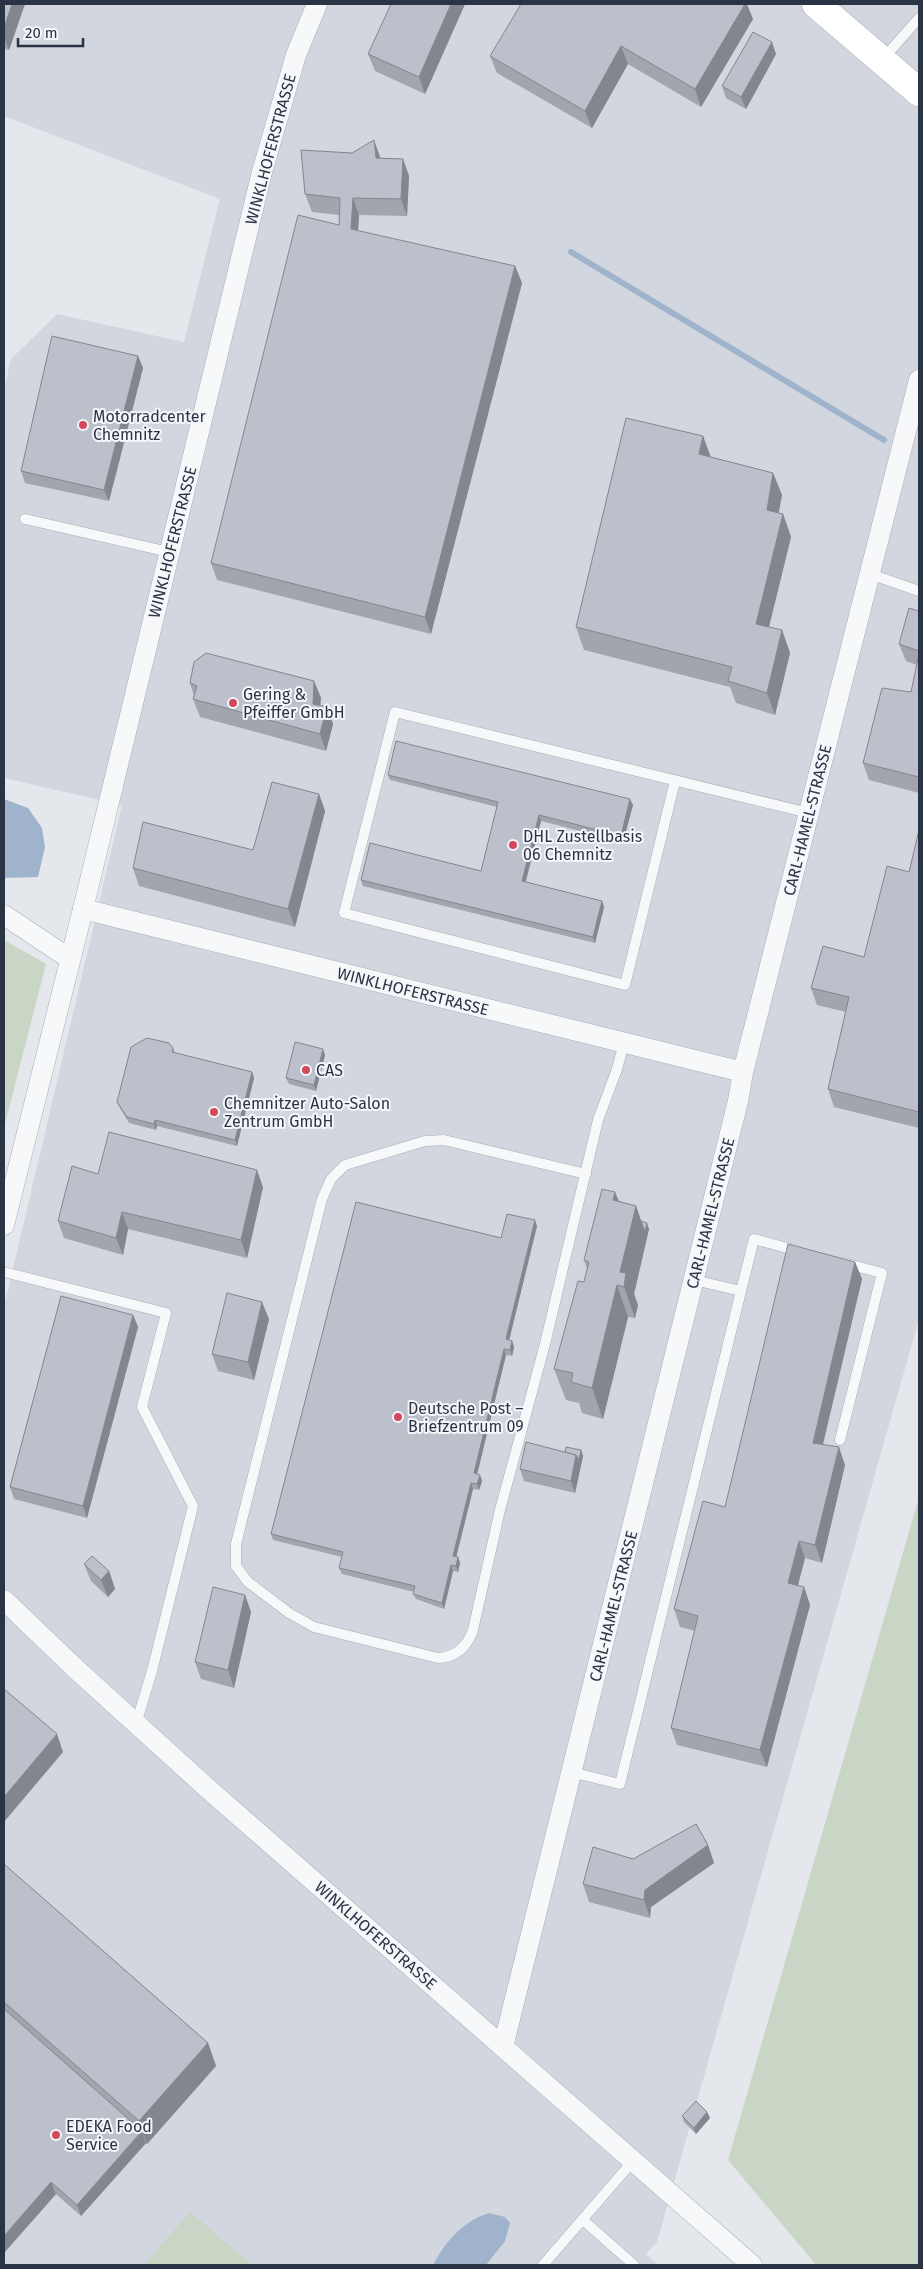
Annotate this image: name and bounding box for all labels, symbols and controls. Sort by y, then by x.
scale bar [18,15,82,47]
text: 20 m [25,24,58,42]
street label: WINKLHOFERSTRASSE [241,72,300,227]
place label: Motorradcenter Chemnitz [93,407,206,444]
marker: Motorradcenter Chemnitz [77,419,89,431]
street label: WINKLHOFERSTRASSE [144,464,201,620]
place label: Gering & Pfeiffer GmbH [243,685,345,722]
marker: Gering & Pfeiffer GmbH [227,697,239,709]
street label: CARL-HAMEL-STRASSE [779,743,835,898]
place label: DHL Zustellbasis 06 Chemnitz [523,827,642,864]
marker: DHL Zustellbasis 06 Chemnitz [507,839,519,851]
street label: WINKLHOFERSTRASSE [335,963,491,1020]
place label: CAS [316,1061,343,1080]
marker: CAS [300,1064,312,1076]
place label: Chemnitzer Auto-Salon Zentrum GmbH [224,1094,390,1131]
marker: Chemnitzer Auto-Salon Zentrum GmbH [208,1106,220,1118]
street label: CARL-HAMEL-STRASSE [682,1136,738,1291]
place label: Deutsche Post – Briefzentrum 09 [408,1399,524,1436]
marker: Deutsche Post – Briefzentrum 09 [392,1411,404,1423]
street label: CARL-HAMEL-STRASSE [585,1529,641,1684]
street label: WINKLHOFERSTRASSE [311,1877,441,1994]
place label: EDEKA Food Service [66,2117,152,2154]
marker: EDEKA Food Service [50,2129,62,2141]

